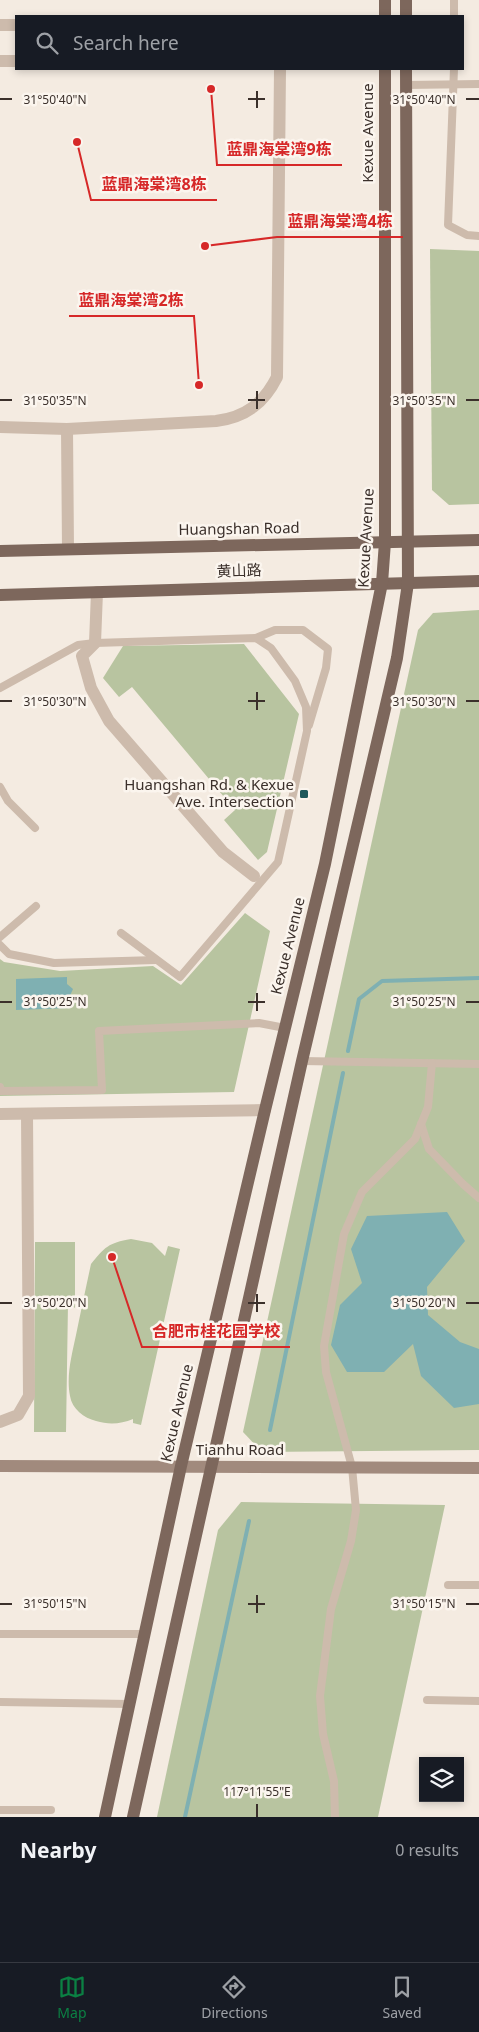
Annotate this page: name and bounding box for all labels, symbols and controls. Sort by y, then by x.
search box [15,15,464,70]
icon: search [33,29,61,57]
text: Search here [73,30,179,56]
street label: Kexue Avenue [357,83,377,183]
text: 31°50'40"N [23,91,87,108]
text: 31°50'40"N [392,91,456,108]
callout: 蓝鼎海棠湾9栋 [217,134,342,165]
text: 蓝鼎海棠湾9栋 [226,138,332,160]
callout: 蓝鼎海棠湾8栋 [91,169,217,200]
text: 蓝鼎海棠湾8栋 [101,173,207,195]
callout: 蓝鼎海棠湾4栋 [277,206,403,237]
text: 蓝鼎海棠湾4栋 [287,210,393,232]
callout: 蓝鼎海棠湾2栋 [69,285,194,316]
text: 蓝鼎海棠湾2栋 [78,289,184,311]
text: 31°50'35"N [23,392,87,409]
text: 31°50'35"N [392,392,456,409]
street label: Kexue Avenue [352,488,378,588]
street label: Huangshan Road [178,517,300,539]
street label: 黄山路 [216,559,262,581]
text: 31°50'30"N [23,693,87,710]
text: 31°50'30"N [392,693,456,710]
place label: Huangshan Rd. & Kexue Ave. Intersection [124,774,294,811]
marker: Huangshan Rd. & Kexue Ave. Intersection [298,788,310,800]
street label: Kexue Avenue [265,895,309,997]
text: 31°50'25"N [23,993,87,1010]
text: 31°50'25"N [392,993,456,1010]
text: 31°50'20"N [23,1294,87,1311]
text: 31°50'20"N [392,1294,456,1311]
callout: 合肥市桂花园学校 [142,1316,290,1347]
text: 合肥市桂花园学校 [152,1320,281,1342]
street label: Kexue Avenue [155,1362,197,1464]
street label: Tianhu Road [196,1439,284,1459]
text: 31°50'15"N [23,1595,87,1612]
text: 31°50'15"N [392,1595,456,1612]
map controls [419,1757,464,1802]
button: layers [419,1757,464,1802]
text: 117°11'55"E [223,1783,291,1800]
text: Nearby [20,1836,96,1864]
text: 0 results [395,1839,459,1861]
tab: Map [57,1973,87,2022]
tab: Directions [201,1973,268,2022]
tab: Saved [382,1973,422,2022]

